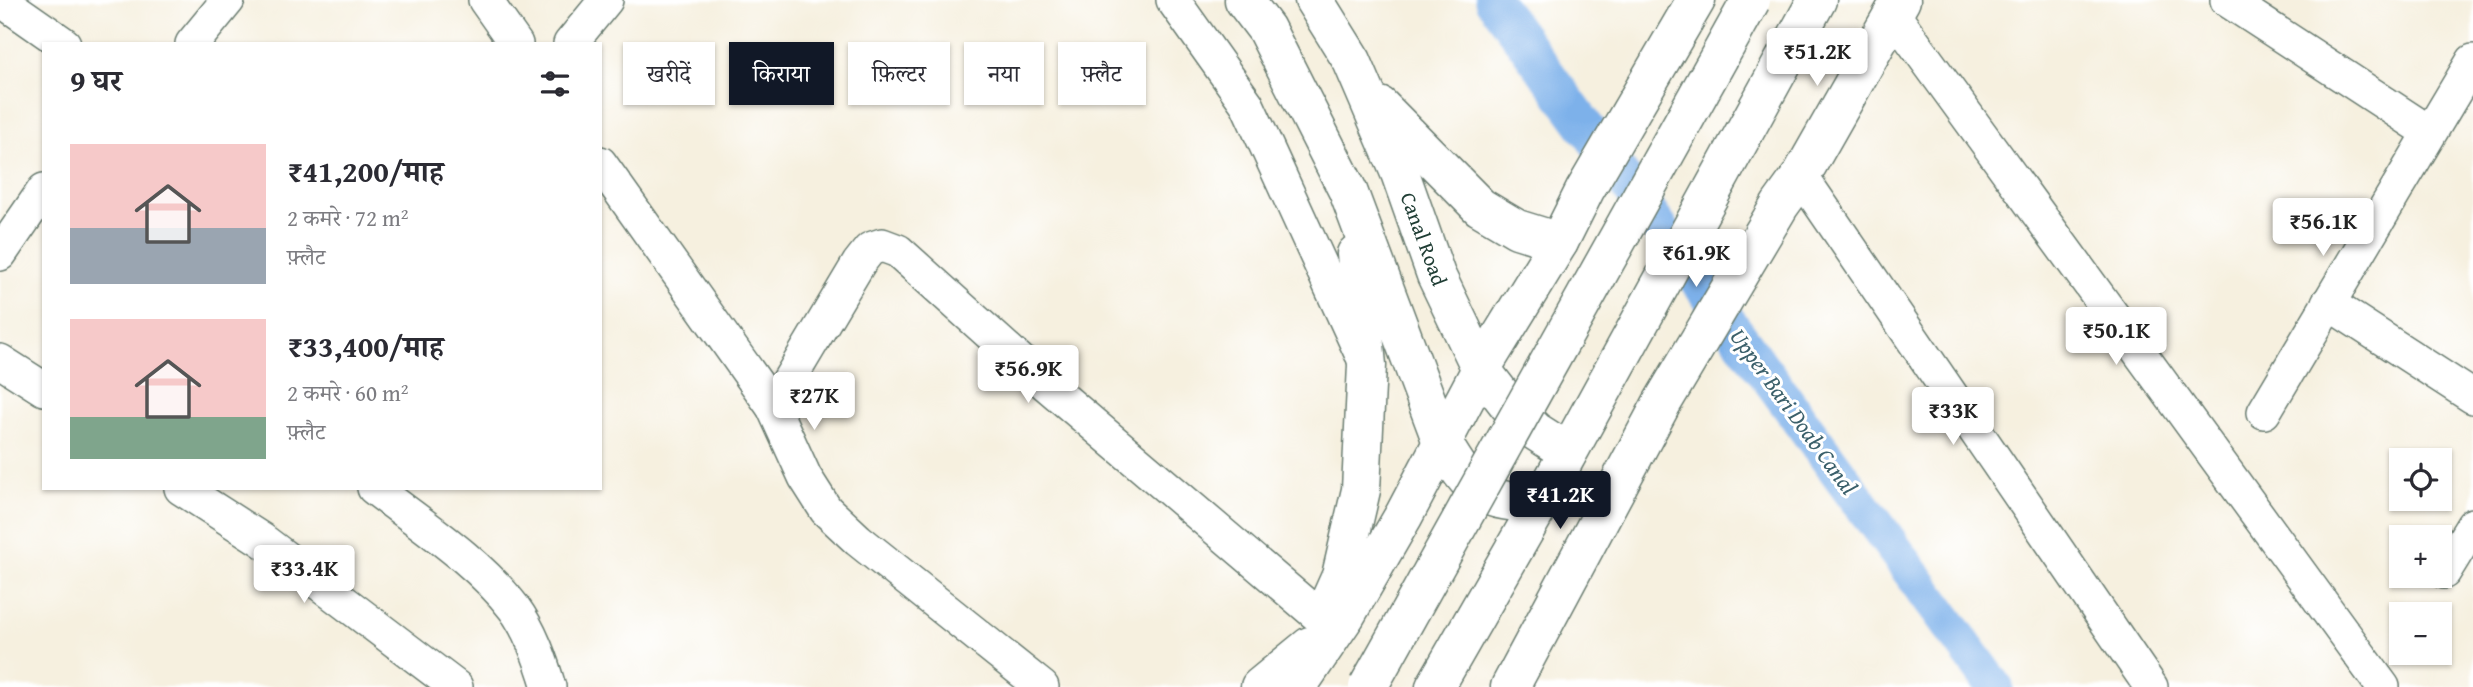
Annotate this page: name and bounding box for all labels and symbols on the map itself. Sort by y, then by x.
pin: ₹51.2K [1760,28,1874,88]
street label: Canal Road [1393,188,1456,291]
pin: ₹56.1K [2266,198,2380,258]
pin: ₹61.9K [1639,230,1753,289]
pin: ₹50.1K [2059,308,2173,367]
water label: Upper Bari Doab Canal [1722,321,1866,501]
pin: ₹56.9K [971,346,1085,405]
pin: ₹27K [773,372,855,432]
pin: ₹33K [1912,388,1994,447]
pin: ₹41.2K [1503,472,1617,531]
pin: ₹33.4K [247,546,361,605]

